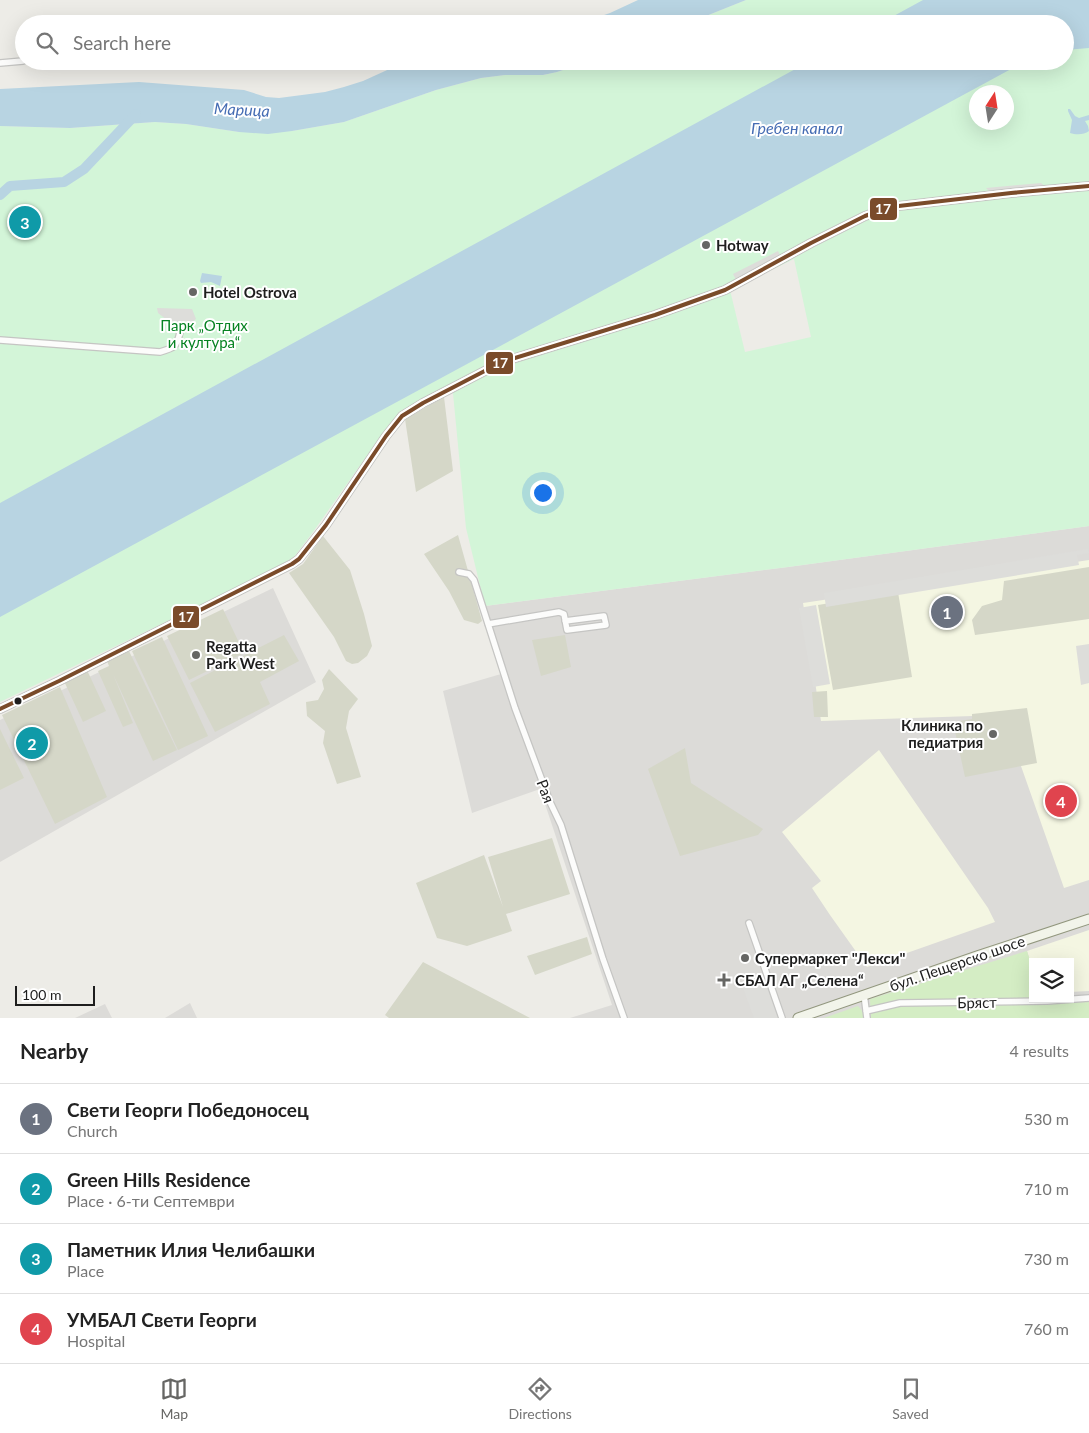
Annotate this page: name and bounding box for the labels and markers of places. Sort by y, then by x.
pin: 3 [9,203,41,241]
place label: Hotway [716,236,769,254]
marker: Hotway [700,239,712,251]
place label: Hotel Ostrova [203,283,297,301]
marker: Hotel Ostrova [187,286,199,298]
pin: 1 [931,593,963,631]
place label: Regatta Park West [206,637,275,672]
marker: Regatta Park West [190,649,202,661]
unlabelled marker [13,696,23,706]
place label: Клиника по педиатрия [901,716,983,751]
pin: 2 [16,724,48,762]
marker: Клиника по педиатрия [987,728,999,740]
pin: 4 [1045,782,1077,820]
place label: Супермаркет "Лекси" [755,949,905,967]
marker: Супермаркет "Лекси" [739,952,751,964]
place label: СБАЛ АГ „Селена“ [735,971,864,989]
marker: СБАЛ АГ „Селена“ [717,973,731,987]

